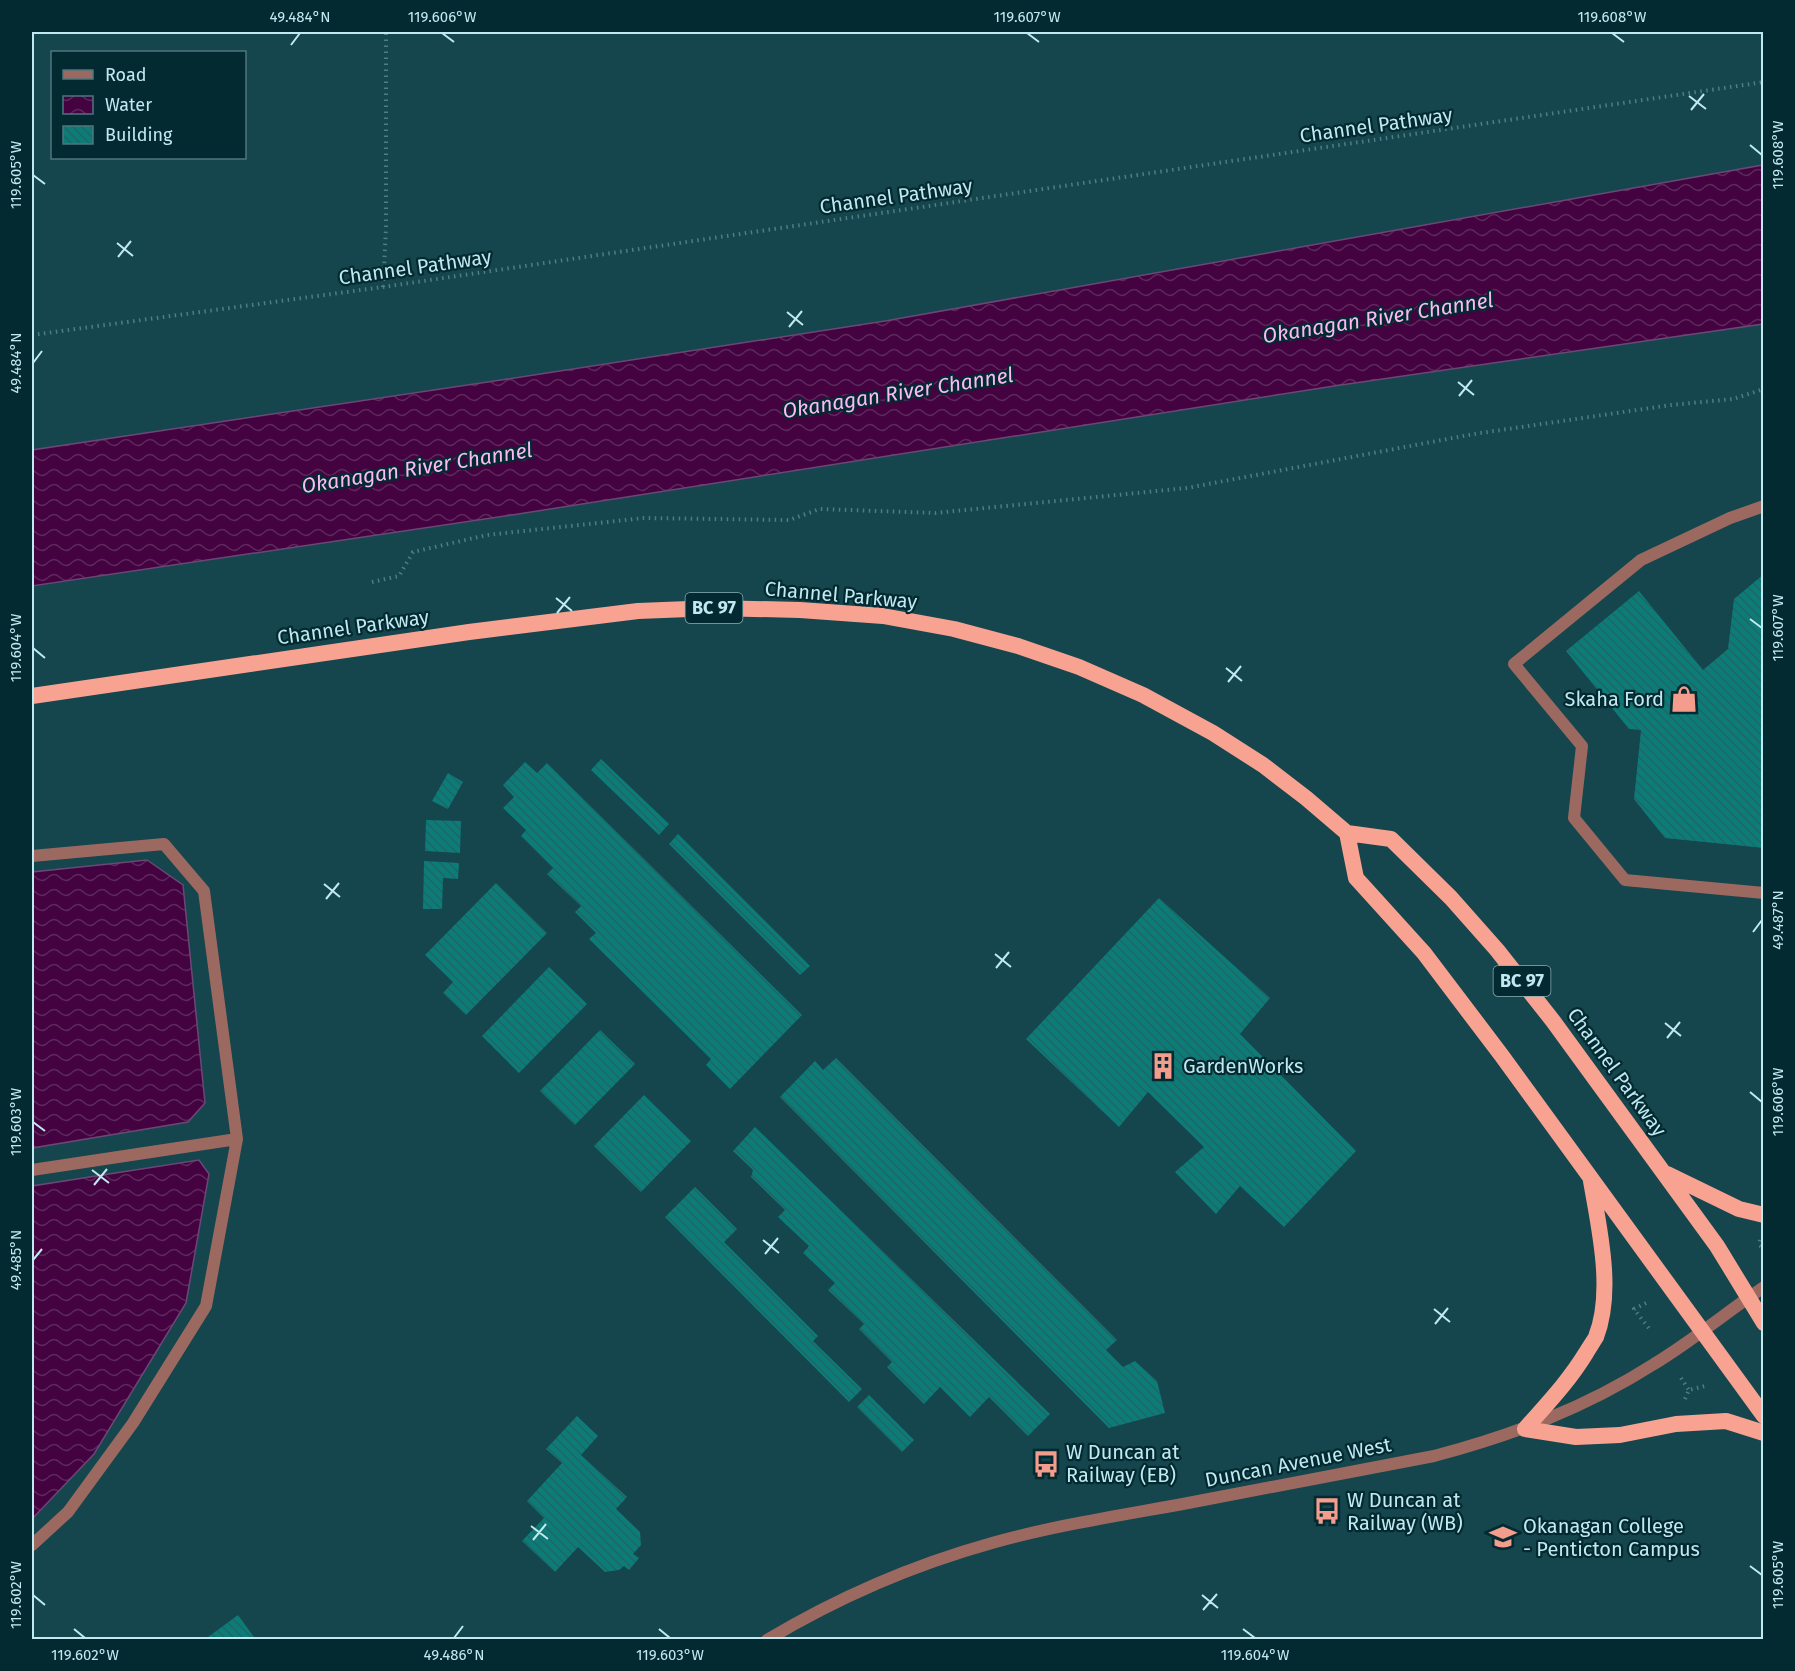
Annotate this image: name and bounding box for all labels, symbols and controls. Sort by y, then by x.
text: 49.484°N [270,8,330,26]
text: 119.606°W [408,8,477,26]
text: 119.607°W [993,8,1061,26]
text: 119.608°W [1578,8,1647,26]
legend [51,51,246,159]
text: Road [105,64,147,86]
text: Water [105,94,152,116]
street label: Channel Pathway [1298,102,1454,148]
text: 119.608°W [1769,120,1787,189]
text: Building [105,124,173,146]
text: 119.605°W [7,140,25,209]
street label: Channel Pathway [818,173,974,219]
street label: Channel Pathway [337,244,493,290]
water label: Okanagan River Channel [1261,287,1495,349]
text: 49.484°N [7,333,25,393]
water label: Okanagan River Channel [781,362,1015,424]
water label: Okanagan River Channel [300,437,534,499]
street label: Channel Parkway [764,576,918,614]
road number: BC 97 [686,593,742,623]
text: 119.607°W [1769,594,1787,662]
street label: Channel Parkway [276,604,431,650]
text: 119.604°W [7,613,25,682]
shop icon: Skaha Ford [1669,684,1699,714]
place label: Skaha Ford [1565,687,1664,711]
text: 49.487°N [1769,890,1787,950]
road number: BC 97 [1494,966,1550,996]
street label: Channel Parkway [1562,1003,1672,1141]
building icon: GardenWorks [1148,1051,1178,1081]
place label: GardenWorks [1183,1054,1303,1078]
text: 119.606°W [1769,1067,1787,1136]
text: 119.603°W [7,1087,25,1156]
text: 49.485°N [7,1230,25,1290]
street label: Duncan Avenue West [1203,1432,1394,1492]
place label: W Duncan at Railway (EB) [1066,1440,1180,1487]
bus stop icon: W Duncan at Railway (EB) [1031,1449,1061,1479]
place label: W Duncan at Railway (WB) [1347,1488,1463,1535]
bus stop icon: W Duncan at Railway (WB) [1312,1496,1342,1526]
place label: Okanagan College - Penticton Campus [1523,1514,1700,1561]
school or university icon: Okanagan College - Penticton Campus [1488,1522,1518,1552]
text: 119.605°W [1769,1540,1787,1609]
text: 119.602°W [7,1560,25,1629]
text: 119.602°W [51,1646,120,1664]
text: 49.486°N [424,1646,484,1664]
text: 119.603°W [636,1646,705,1664]
text: 119.604°W [1221,1646,1290,1664]

